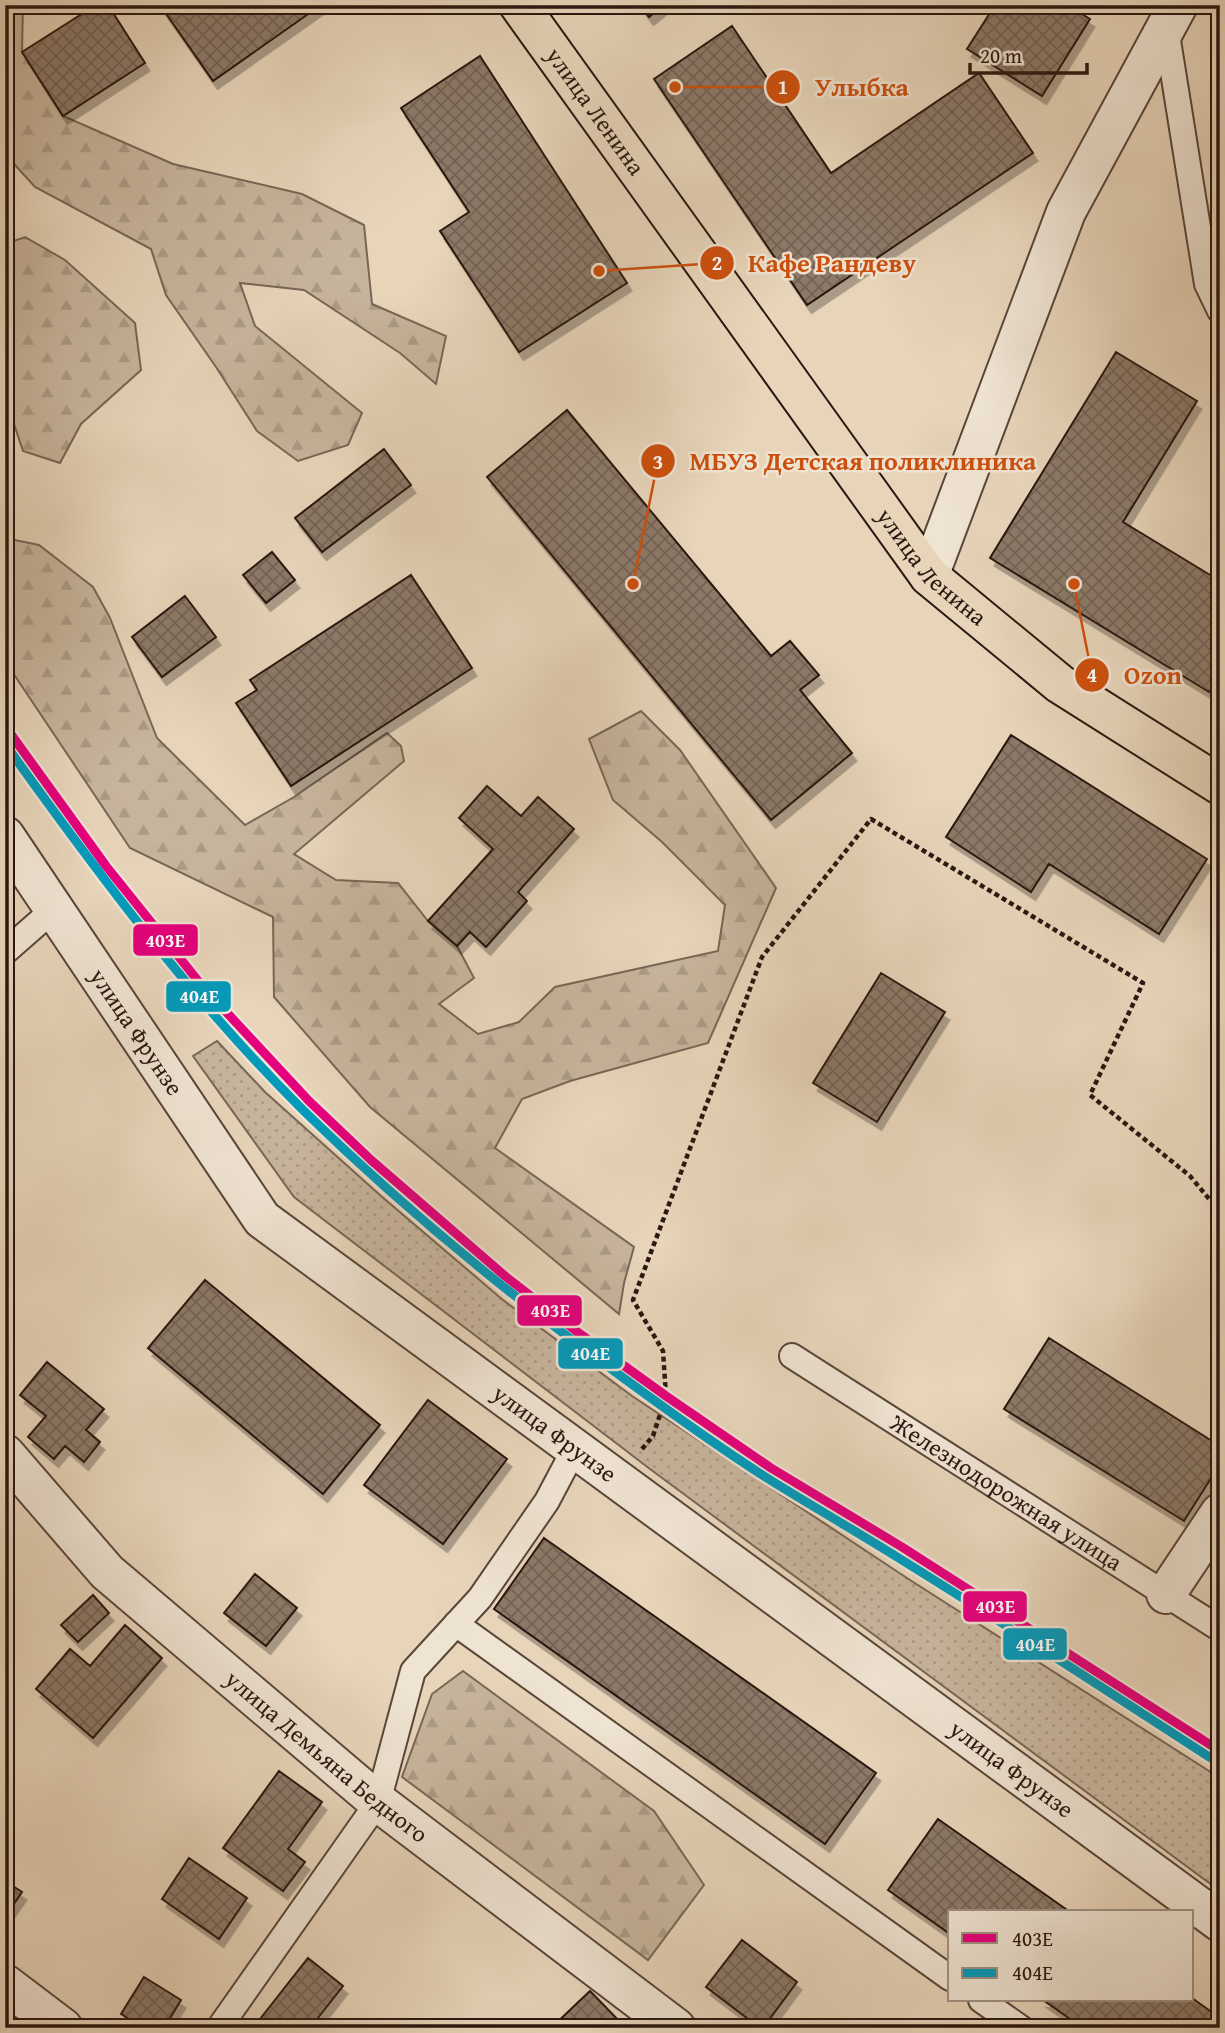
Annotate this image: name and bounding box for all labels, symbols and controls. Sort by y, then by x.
scale bar [970,32,1087,76]
street label: улица Ленина [537,39,654,183]
text: 20 m [980,40,1022,71]
callout: Улыбка [766,64,923,111]
text: Улыбка [815,67,910,106]
text: 1 [778,71,788,102]
callout: Кафе Рандеву [699,239,930,286]
text: Кафе Рандеву [748,243,916,282]
text: 2 [712,247,722,278]
callout: МБУЗ Детская поликлиника [640,438,1050,485]
text: МБУЗ Детская поликлиника [690,441,1037,480]
text: 3 [653,446,663,477]
street label: улица Ленина [868,500,995,634]
callout: Ozon [1075,651,1196,698]
text: Ozon [1124,655,1183,694]
text: 4 [1087,659,1098,690]
line badge: 403Е [132,923,199,957]
text: 403Е [145,926,185,954]
street label: улица Фрунзе [81,960,192,1102]
line badge: 404Е [165,980,232,1013]
text: 404Е [179,982,219,1010]
line badge: 403Е [516,1294,583,1327]
text: 403Е [530,1296,570,1324]
line badge: 404Е [557,1337,624,1370]
text: 404Е [570,1339,610,1367]
street label: улица Фрунзе [485,1375,624,1491]
street label: Железнодорожная улица [883,1404,1130,1580]
line badge: 403Е [962,1590,1028,1623]
text: 403Е [975,1592,1015,1620]
line badge: 404Е [1002,1627,1068,1661]
text: 404Е [1015,1630,1055,1658]
street label: улица Демьяна Бедного [217,1661,436,1851]
street label: улица Фрунзе [942,1711,1081,1826]
legend [948,1910,1194,2002]
text: 403Е [1012,1923,1053,1954]
text: 404Е [1012,1957,1053,1988]

